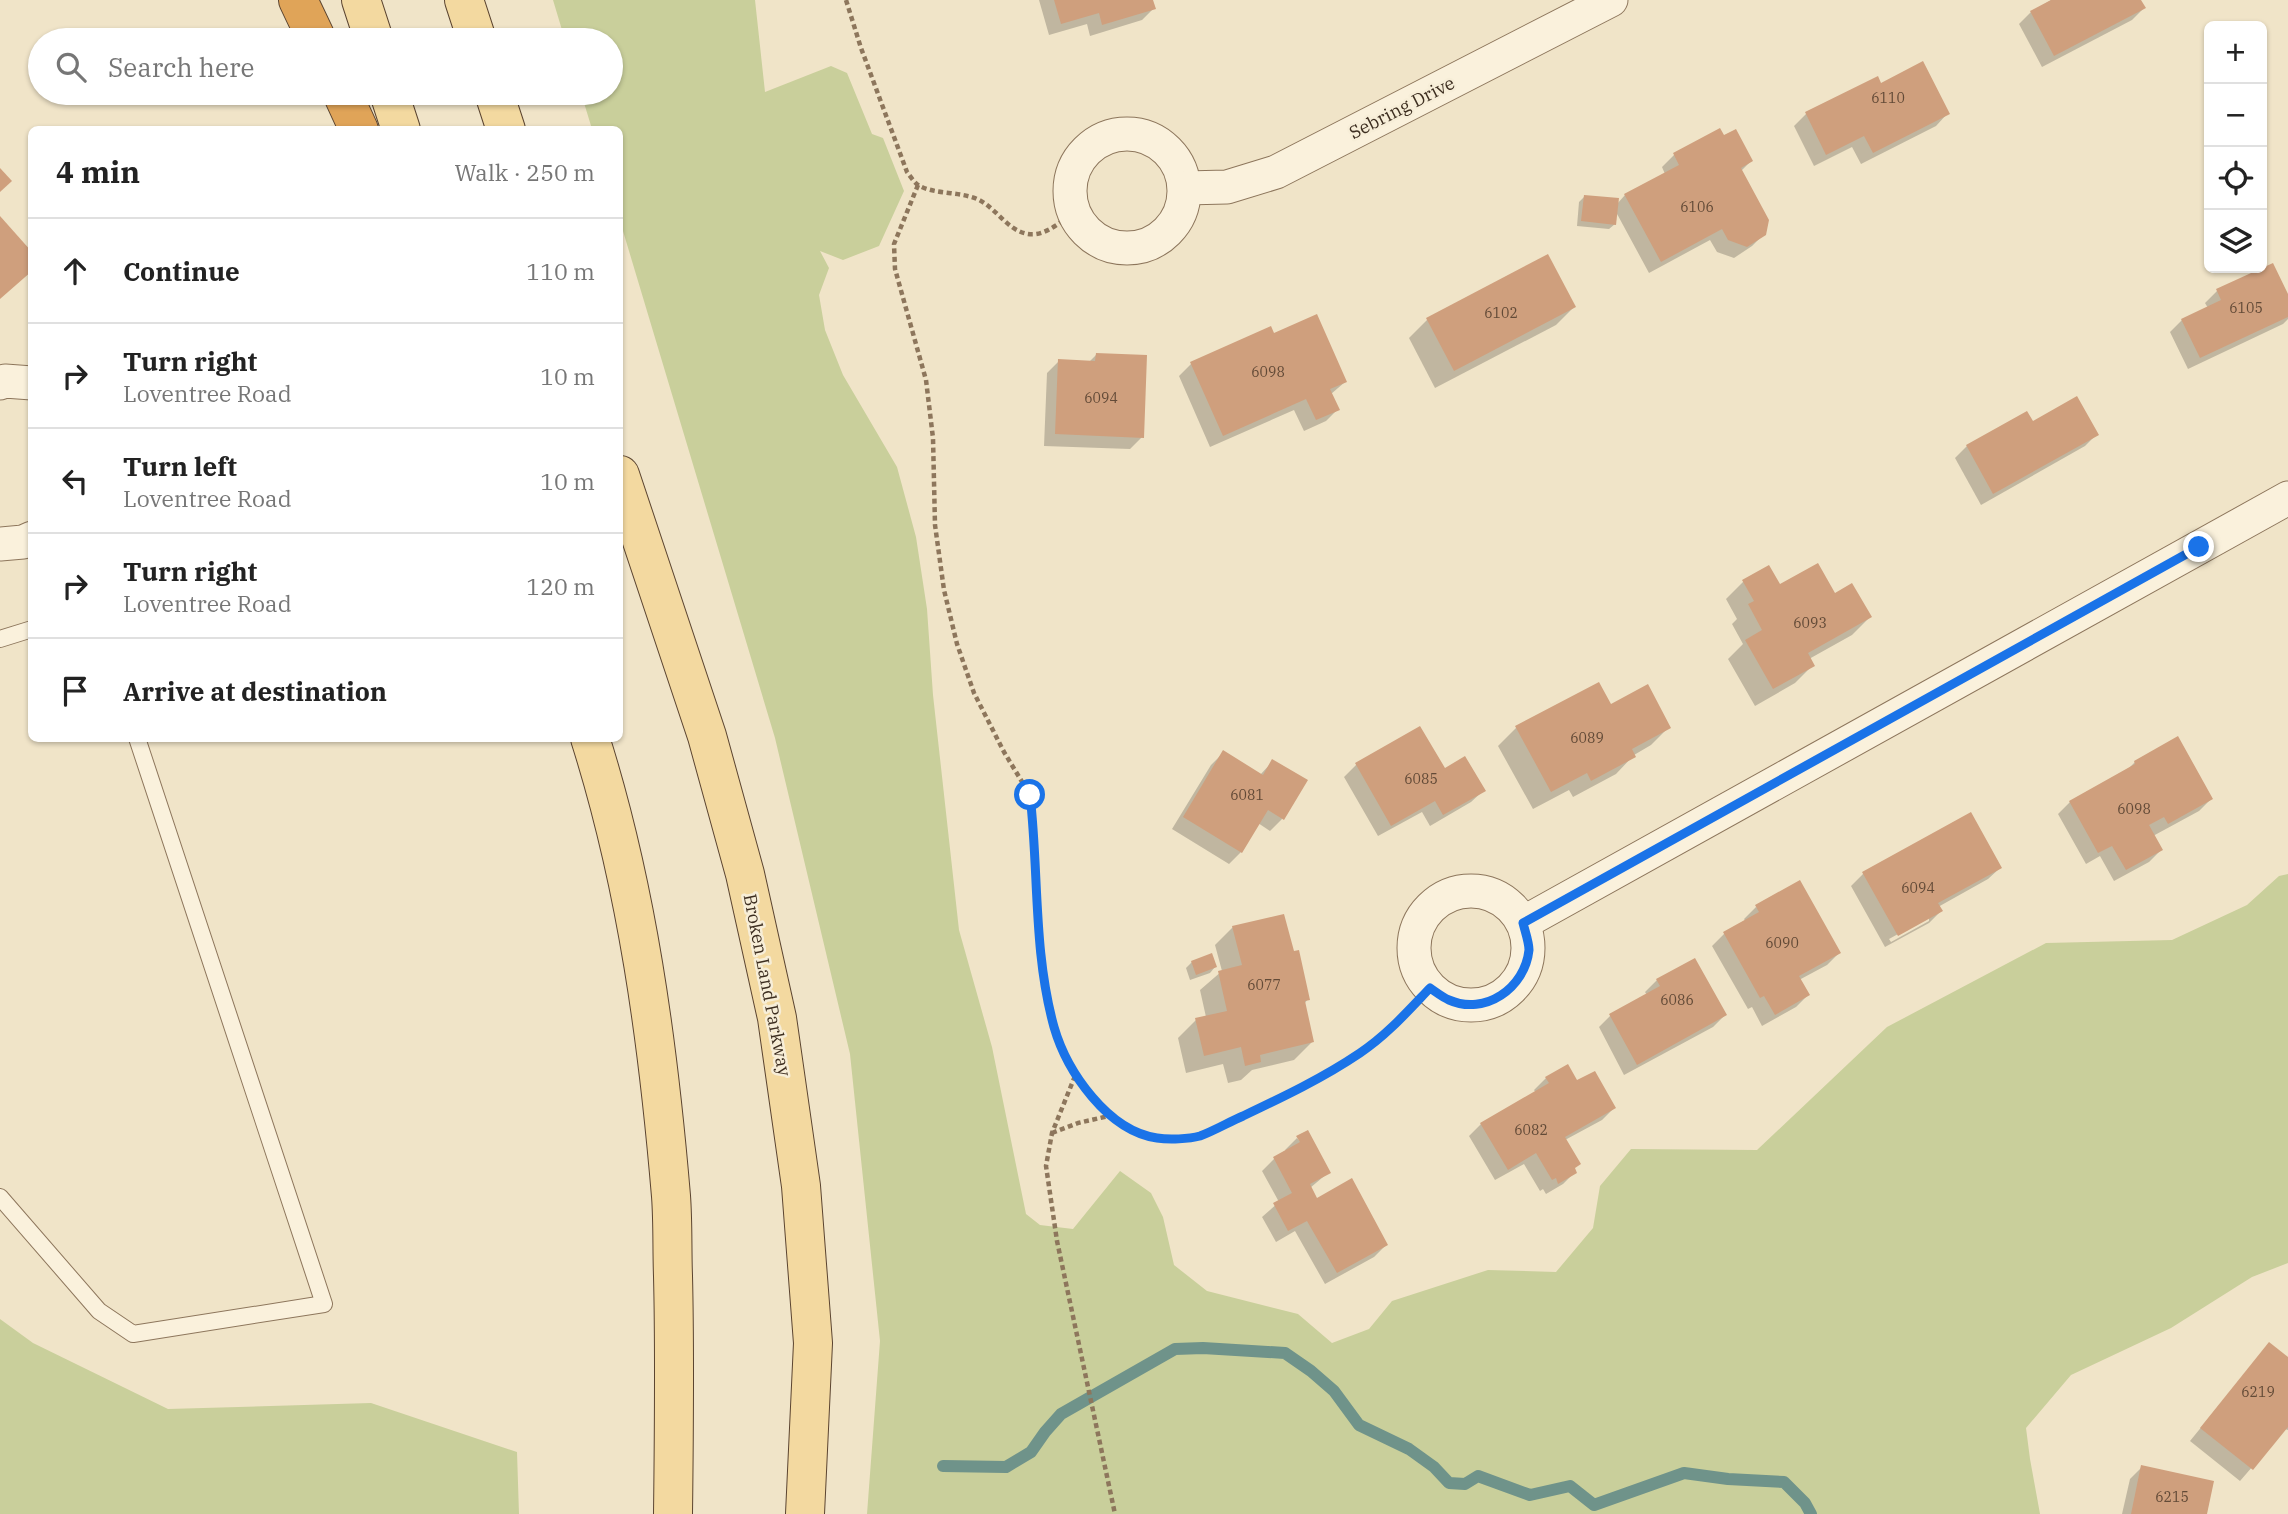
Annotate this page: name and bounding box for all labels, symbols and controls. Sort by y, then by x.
map controls [2204,21,2267,273]
button: + [2204,21,2267,84]
search box [28,28,623,105]
icon: search [52,48,90,86]
text: Search here [108,50,254,84]
street label: Sebring Drive [1345,71,1458,144]
button: − [2204,84,2267,147]
house number: 6110 [1871,89,1905,107]
button: locate [2204,147,2267,210]
text: 4 min [56,152,140,191]
text: Walk · 250 m [454,157,595,187]
house number: 6106 [1680,198,1714,216]
button: layers [2204,210,2267,273]
icon: ahead [56,252,94,290]
text: Continue [123,254,240,288]
text: 110 m [526,256,595,286]
house number: 6105 [2229,299,2263,317]
house number: 6102 [1484,304,1518,322]
text: Turn right [123,344,257,378]
icon: right [56,357,94,395]
text: 10 m [540,361,595,391]
house number: 6098 [1251,363,1285,381]
text: Loventree Road [123,378,292,408]
house number: 6094 [1084,389,1118,407]
text: Turn left [123,449,237,483]
icon: left [56,462,94,500]
text: 10 m [540,466,595,496]
text: Loventree Road [123,483,292,513]
route end [2183,531,2214,562]
text: Turn right [123,554,257,588]
icon: right [56,567,94,605]
text: 120 m [526,571,595,601]
text: Loventree Road [123,588,292,618]
house number: 6093 [1793,614,1827,632]
icon: arrive [56,672,94,710]
text: Arrive at destination [123,674,387,708]
house number: 6089 [1570,729,1604,747]
house number: 6085 [1404,770,1438,788]
route start [1014,779,1045,810]
house number: 6081 [1230,786,1264,804]
house number: 6098 [2117,800,2151,818]
house number: 6094 [1901,879,1935,897]
street label: Broken Land Parkway [739,892,797,1078]
house number: 6090 [1765,934,1799,952]
house number: 6077 [1247,976,1281,994]
house number: 6086 [1660,991,1694,1009]
house number: 6082 [1514,1121,1548,1139]
house number: 6219 [2241,1383,2275,1401]
house number: 6215 [2155,1488,2189,1506]

